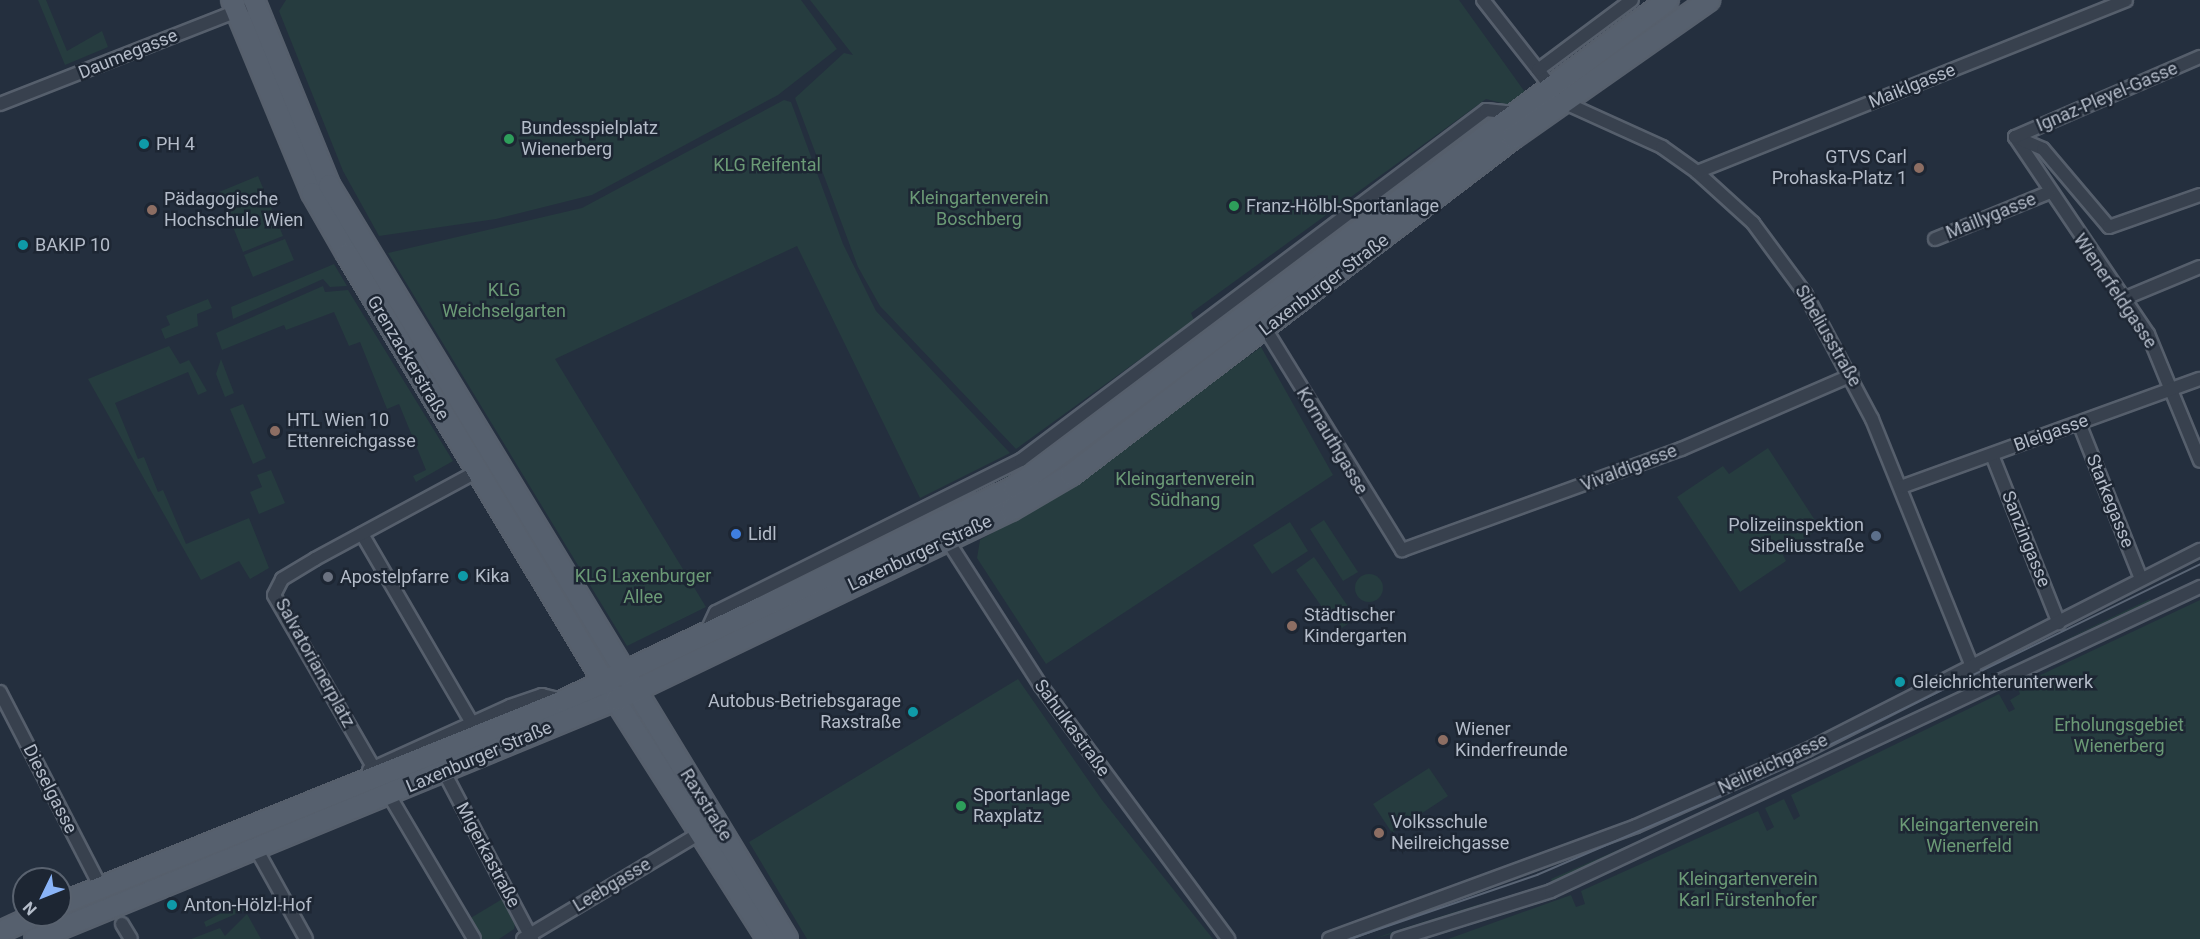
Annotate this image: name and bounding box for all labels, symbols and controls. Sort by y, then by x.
street label: Daumegasse [75,24,181,84]
street label: Ignaz-Pleyel-Gasse [2033,58,2181,136]
street label: Maiklgasse [1866,59,1958,113]
place label: Bundesspielplatz Wienerberg [521,118,658,160]
marker: Bundesspielplatz Wienerberg [502,132,516,146]
place label: PH 4 [156,133,195,155]
marker: PH 4 [137,137,151,151]
place label: GTVS Carl Prohaska-Platz 1 [1772,147,1907,190]
park label: KLG Reifental [713,154,821,176]
marker: GTVS Carl Prohaska-Platz 1 [1912,161,1926,175]
park label: Kleingartenverein Boschberg [909,188,1049,230]
street label: Maillygasse [1943,188,2039,244]
place label: Pädagogische Hochschule Wien [164,189,303,232]
place label: Franz-Hölbl-Sportanlage [1246,195,1439,217]
marker: Franz-Hölbl-Sportanlage [1227,199,1241,213]
marker: Pädagogische Hochschule Wien [145,203,159,217]
street label: Laxenburger Straße [1255,229,1393,341]
street label: Wienerfeldgasse [2069,230,2161,352]
place label: BAKIP 10 [35,234,110,256]
marker: BAKIP 10 [16,238,30,252]
park label: KLG Weichselgarten [442,280,566,322]
street label: Sibeliusstraße [1790,281,1866,391]
street label: Grenzackerstraße [362,292,454,424]
street label: Kornauthgasse [1292,384,1372,498]
place label: HTL Wien 10 Ettenreichgasse [287,410,416,452]
street label: Bleigasse [2011,410,2091,456]
marker: HTL Wien 10 Ettenreichgasse [268,424,282,438]
street label: Vivaldigasse [1578,440,1680,496]
street label: Starkegasse [2081,451,2139,551]
park label: Kleingartenverein Südhang [1115,469,1255,512]
street label: Sanzingasse [1997,488,2055,590]
street label: Laxenburger Straße [845,510,995,596]
place label: Polizeiinspektion Sibeliusstraße [1728,515,1864,558]
place label: Lidl [748,523,777,545]
marker: Lidl [729,527,743,541]
marker: Polizeiinspektion Sibeliusstraße [1869,529,1883,543]
place label: Kika [475,565,510,587]
place label: Apostelpfarre [340,566,449,588]
park label: KLG Laxenburger Allee [575,566,711,608]
marker: Kika [456,569,470,583]
marker: Apostelpfarre [321,570,335,584]
street label: Salvatorianerplatz [271,595,359,731]
place label: Städtischer Kindergarten [1304,605,1407,648]
marker: Städtischer Kindergarten [1285,619,1299,633]
place label: Gleichrichterunterwerk [1912,671,2093,693]
street label: Sahulkastraße [1030,675,1114,781]
marker: Gleichrichterunterwerk [1893,675,1907,689]
place label: Autobus-Betriebsgarage Raxstraße [708,691,901,734]
marker: Autobus-Betriebsgarage Raxstraße [906,705,920,719]
park label: Erholungsgebiet Wienerberg [2054,715,2184,758]
street label: Laxenburger Straße [403,717,555,797]
place label: Wiener Kinderfreunde [1455,719,1568,762]
street label: Neilreichgasse [1715,729,1831,799]
marker: Wiener Kinderfreunde [1436,733,1450,747]
street label: Dieselgasse [18,741,82,837]
street label: Raxstraße [675,765,737,845]
place label: Sportanlage Raxplatz [973,785,1070,828]
street label: Migerkastraße [451,799,525,911]
marker: Sportanlage Raxplatz [954,799,968,813]
place label: Volksschule Neilreichgasse [1391,812,1509,854]
park label: Kleingartenverein Wienerfeld [1899,815,2039,858]
marker: Volksschule Neilreichgasse [1372,826,1386,840]
street label: Leebgasse [569,853,655,917]
north arrow [12,867,72,927]
park label: Kleingartenverein Karl Fürstenhofer [1678,869,1818,912]
place label: Anton-Hölzl-Hof [184,894,312,916]
text: N [19,898,41,919]
marker: Anton-Hölzl-Hof [165,898,179,912]

